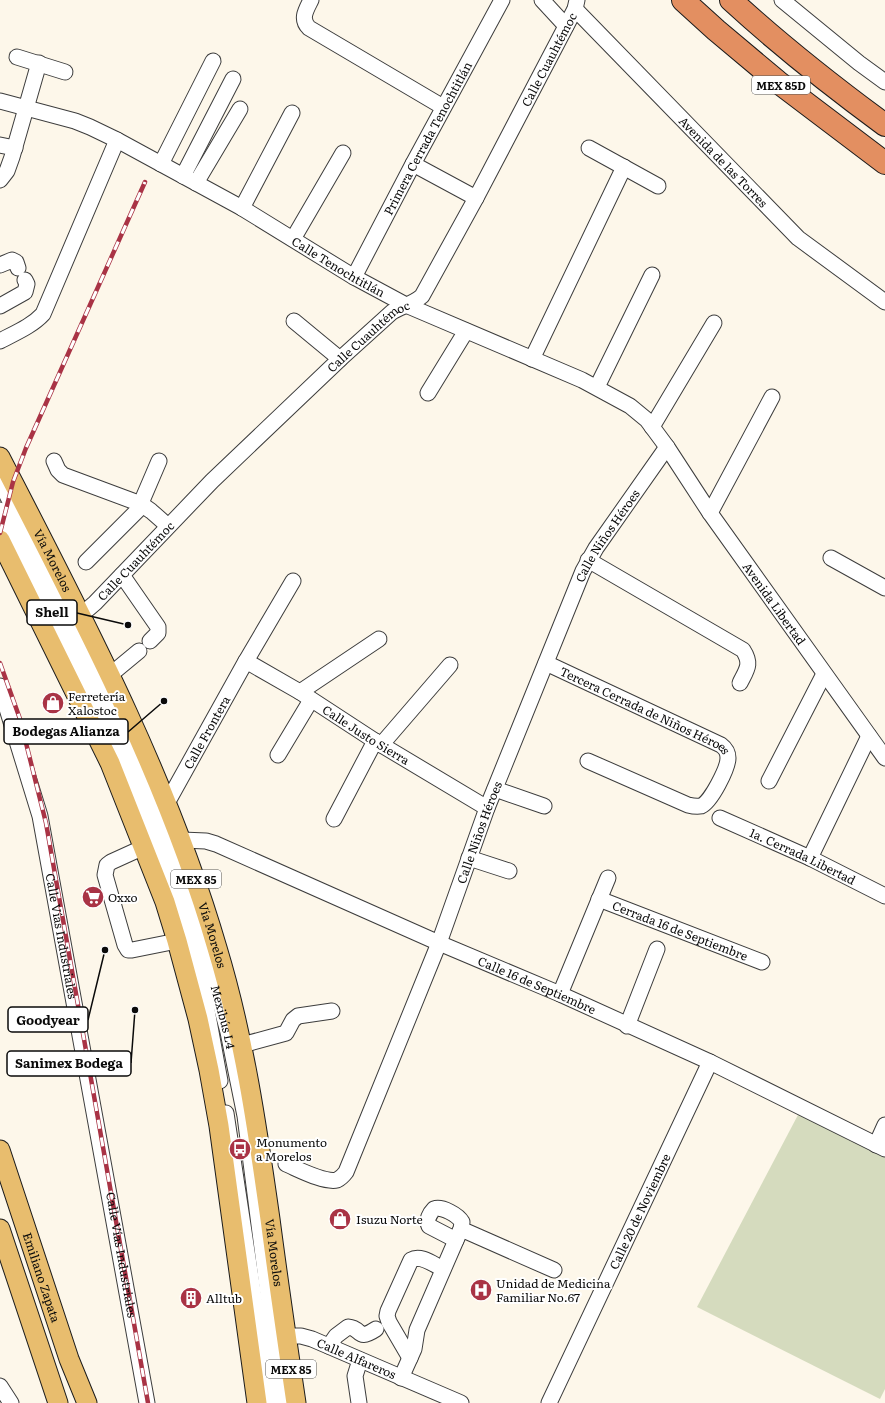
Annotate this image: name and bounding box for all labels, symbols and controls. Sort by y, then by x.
street label: Calle Cuauhtémoc [517,9,581,110]
street label: Primera Cerrada Tenochtitlán [379,58,476,218]
road number: MEX 85D [752,76,810,94]
street label: Avenida de las Torres [675,112,773,212]
street label: Calle Tenochtitlán [288,232,388,301]
street label: Calle Cuauhtémoc [323,296,412,376]
street label: Calle Niños Héroes [570,485,644,585]
street label: Calle Cuauhtémoc [93,517,178,605]
street label: Vía Morelos [30,526,77,595]
street label: Avenida Libertad [739,558,811,649]
callout: Shell [27,600,77,625]
text: Shell [35,602,69,621]
street label: Tercera Cerrada de Niños Héroes [557,662,736,758]
place label: Ferretería Xalostoc [68,687,126,719]
shop icon: Ferretería Xalostoc [40,690,66,716]
street label: Calle Frontera [179,692,234,772]
street label: Calle Justo Sierra [319,700,414,769]
callout: Bodegas Alianza [4,719,128,744]
text: Bodegas Alianza [12,721,120,740]
street label: Calle Niños Héroes [452,778,506,886]
street label: 1a. Cerrada Libertad [747,823,859,889]
road number: MEX 85 [171,870,221,888]
street label: Calle Vías Industriales [42,872,82,1001]
supermarket icon: Oxxo [80,884,106,910]
place label: Oxxo [108,888,138,906]
street label: Cerrada 16 de Septiembre [610,896,751,965]
street label: Vía Morelos [194,900,232,971]
street label: Calle 16 de Septiembre [475,951,599,1018]
street label: Mexibús L4 [207,983,240,1051]
callout: Goodyear [8,1007,88,1032]
text: Goodyear [16,1010,80,1029]
callout: Sanimex Bodega [7,1051,131,1076]
text: Sanimex Bodega [15,1053,123,1072]
place label: Monumento a Morelos [256,1133,327,1165]
bus stop icon: Monumento a Morelos [227,1136,253,1162]
street label: Calle 20 de Noviembre [604,1150,675,1272]
street label: Calle Vías Industriales [102,1190,142,1320]
shop icon: Isuzu Norte [327,1206,353,1232]
place label: Isuzu Norte [356,1210,423,1228]
street label: Vía Morelos [261,1218,288,1288]
street label: Emiliano Zapata [19,1230,65,1325]
place label: Unidad de Medicina Familiar No.67 [496,1274,611,1306]
hospital icon: Unidad de Medicina Familiar No.67 [468,1277,494,1303]
building icon: Alltub [178,1285,204,1311]
place label: Alltub [206,1289,242,1307]
street label: Calle Alfareros [314,1333,400,1383]
road number: MEX 85 [266,1360,316,1378]

